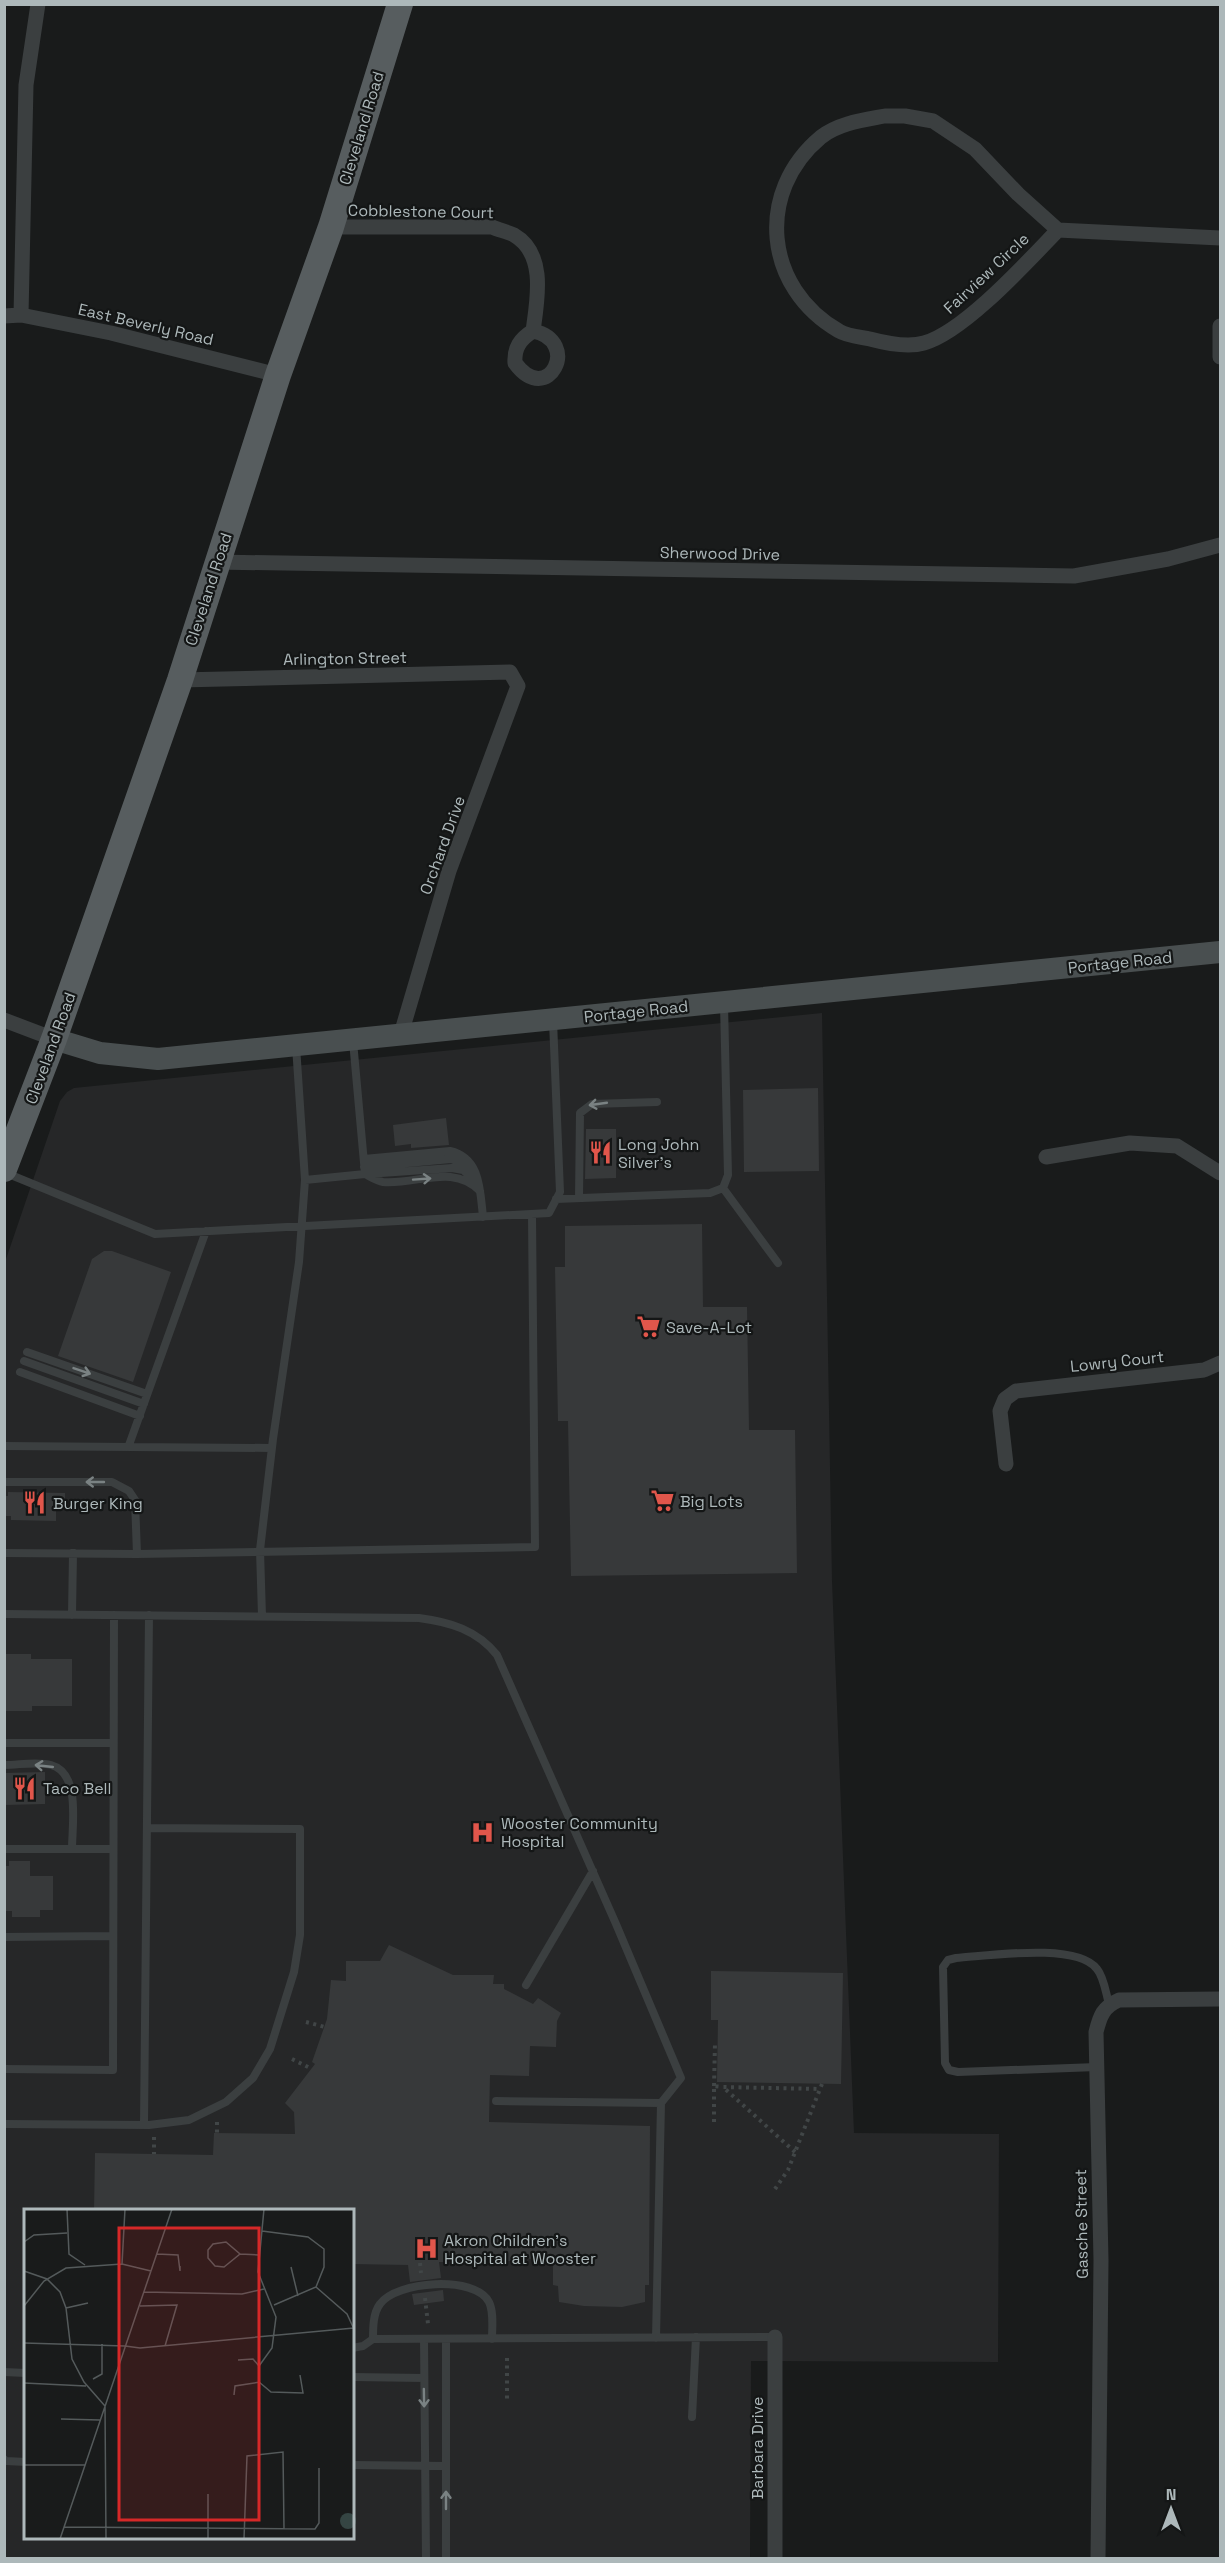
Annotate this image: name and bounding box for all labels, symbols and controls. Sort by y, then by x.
street label: Cleveland Road [334,69,389,188]
street label: Cobblestone Court [348,200,494,223]
street label: Fairview Circle [939,228,1033,318]
street label: East Beverly Road [76,299,216,350]
street label: Cleveland Road [180,530,237,648]
street label: Sherwood Drive [660,542,780,565]
street label: Arlington Street [283,647,407,670]
street label: Orchard Drive [415,793,470,897]
street label: Portage Road [1067,947,1173,978]
street label: Cleveland Road [20,989,80,1107]
street label: Portage Road [583,996,689,1027]
one-way arrow [589,1099,609,1110]
place label: Long John Silver's [618,1134,699,1173]
restaurant icon: Long John Silver's [587,1140,613,1166]
one-way arrow [411,1173,431,1184]
supermarket icon: Save-A-Lot [635,1314,661,1340]
place label: Save-A-Lot [666,1317,752,1338]
street label: Lowry Court [1069,1346,1165,1377]
one-way arrow [72,1367,91,1378]
one-way arrow [85,1476,105,1488]
supermarket icon: Big Lots [649,1488,675,1514]
restaurant icon: Burger King [22,1490,48,1516]
place label: Big Lots [680,1491,743,1512]
place label: Burger King [53,1493,143,1514]
one-way arrow [34,1760,54,1771]
restaurant icon: Taco Bell [12,1775,38,1801]
place label: Taco Bell [43,1778,111,1799]
place label: Wooster Community Hospital [501,1813,658,1852]
hospital icon: Wooster Community Hospital [470,1819,496,1845]
street label: Gasche Street [1070,2169,1093,2279]
inset map [24,2209,354,2539]
place label: Akron Children's Hospital at Wooster [444,2230,596,2269]
hospital icon: Akron Children's Hospital at Wooster [413,2236,439,2262]
one-way arrow [418,2387,430,2407]
street label: Barbara Drive [747,2397,768,2499]
north arrow [1141,2479,1201,2539]
text: N [1166,2484,1176,2505]
one-way arrow [440,2491,452,2510]

